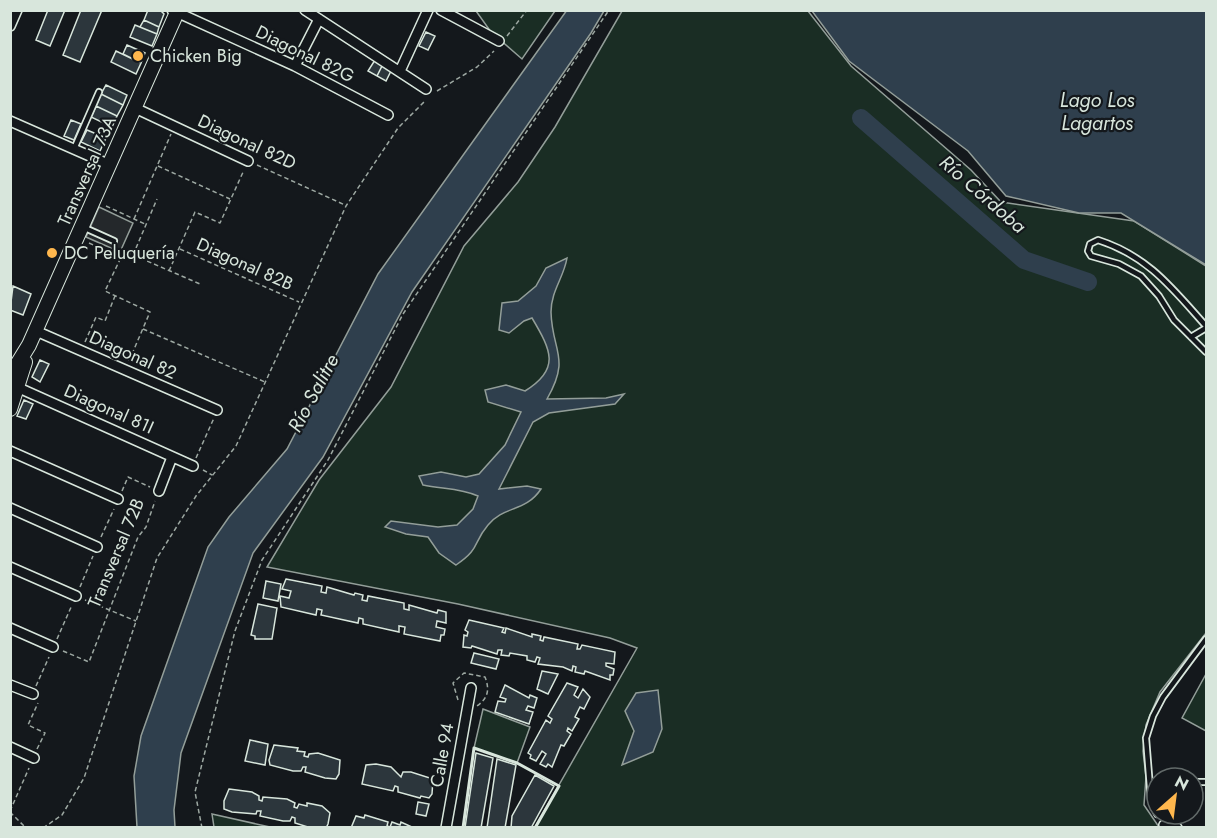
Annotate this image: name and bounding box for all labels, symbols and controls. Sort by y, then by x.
street label: Diagonal 82G [251,19,359,89]
place label: Chicken Big [150,43,242,69]
marker: Chicken Big [131,49,145,63]
water label: Lago Los Lagartos [1060,86,1134,138]
street label: Diagonal 82D [194,108,300,176]
street label: Transversal 73A [51,112,123,230]
water label: Río Córdoba [933,148,1033,240]
street label: Diagonal 82B [192,231,298,297]
place label: DC Peluquería [64,240,175,266]
marker: DC Peluquería [45,246,59,260]
street label: Diagonal 82 [85,324,181,386]
water label: Río Salitre [281,349,346,437]
street label: Diagonal 81I [60,378,158,440]
street label: Transversal 72B [81,494,151,612]
street label: Calle 94 [424,721,460,789]
north arrow [1145,766,1205,826]
text: N [1171,770,1193,796]

